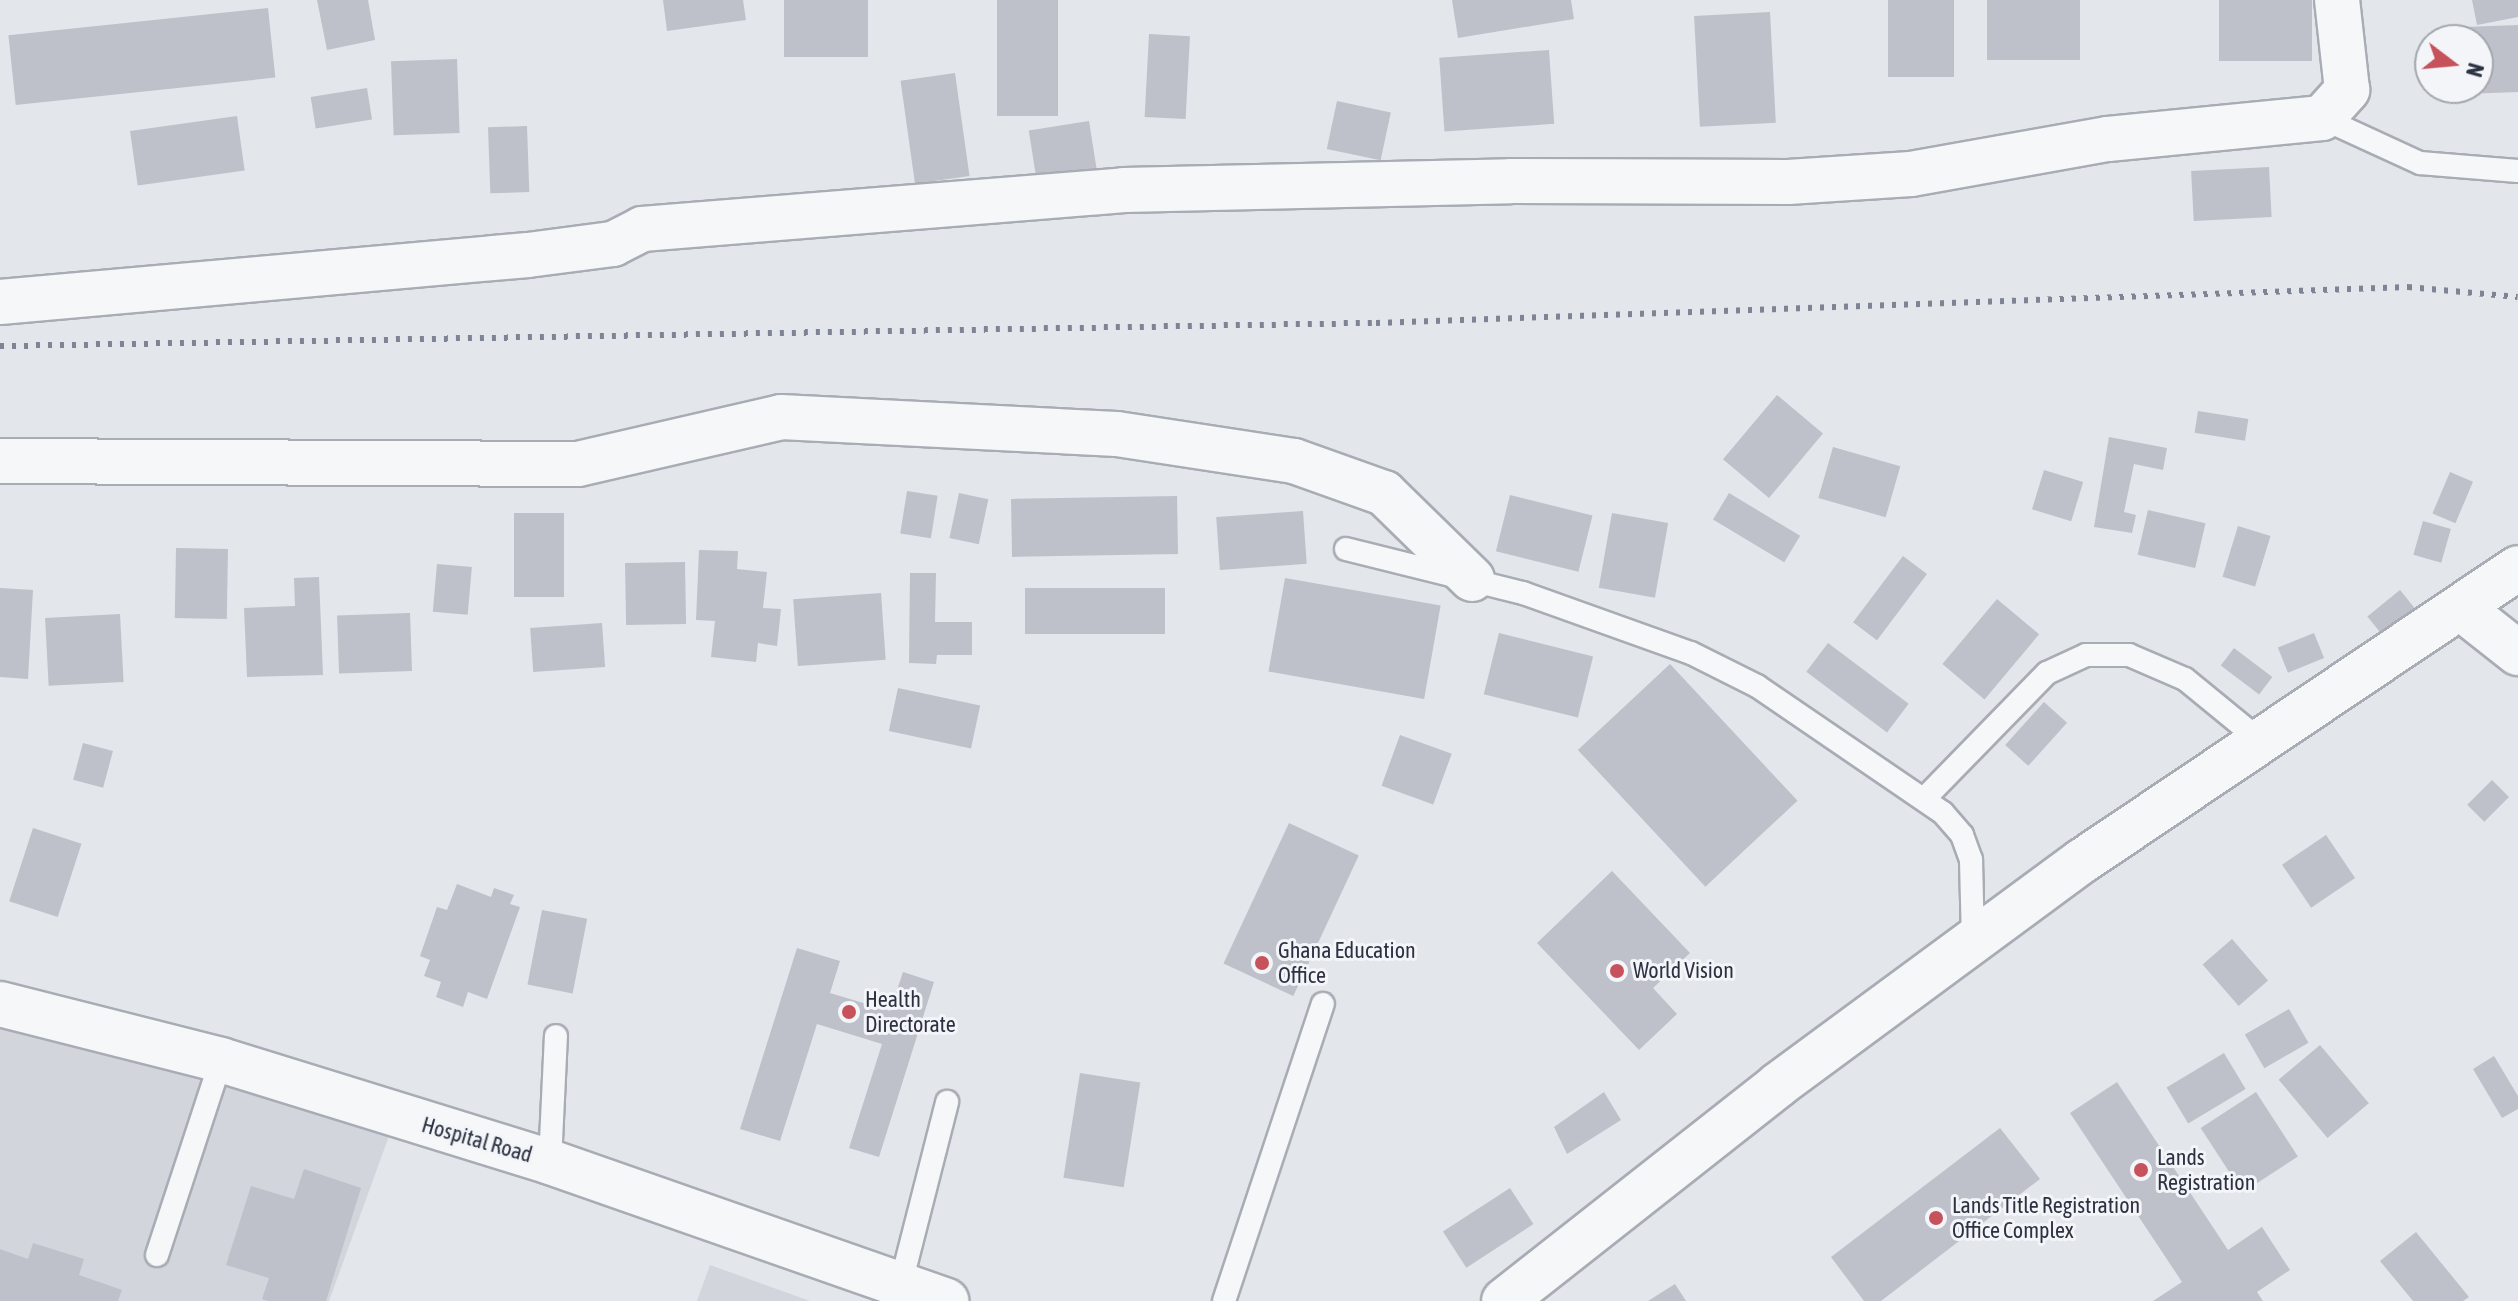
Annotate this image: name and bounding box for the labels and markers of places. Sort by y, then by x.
place label: Ghana Education Office [1278,937,1416,988]
marker: Ghana Education Office [1253,954,1271,972]
place label: World Vision [1633,958,1734,984]
marker: World Vision [1608,962,1626,980]
place label: Health Directorate [865,986,956,1038]
marker: Health Directorate [840,1003,858,1021]
place label: Lands Registration [2157,1144,2255,1196]
marker: Lands Registration [2132,1161,2150,1179]
place label: Lands Title Registration Office Complex [1952,1192,2140,1244]
marker: Lands Title Registration Office Complex [1927,1209,1945,1227]

